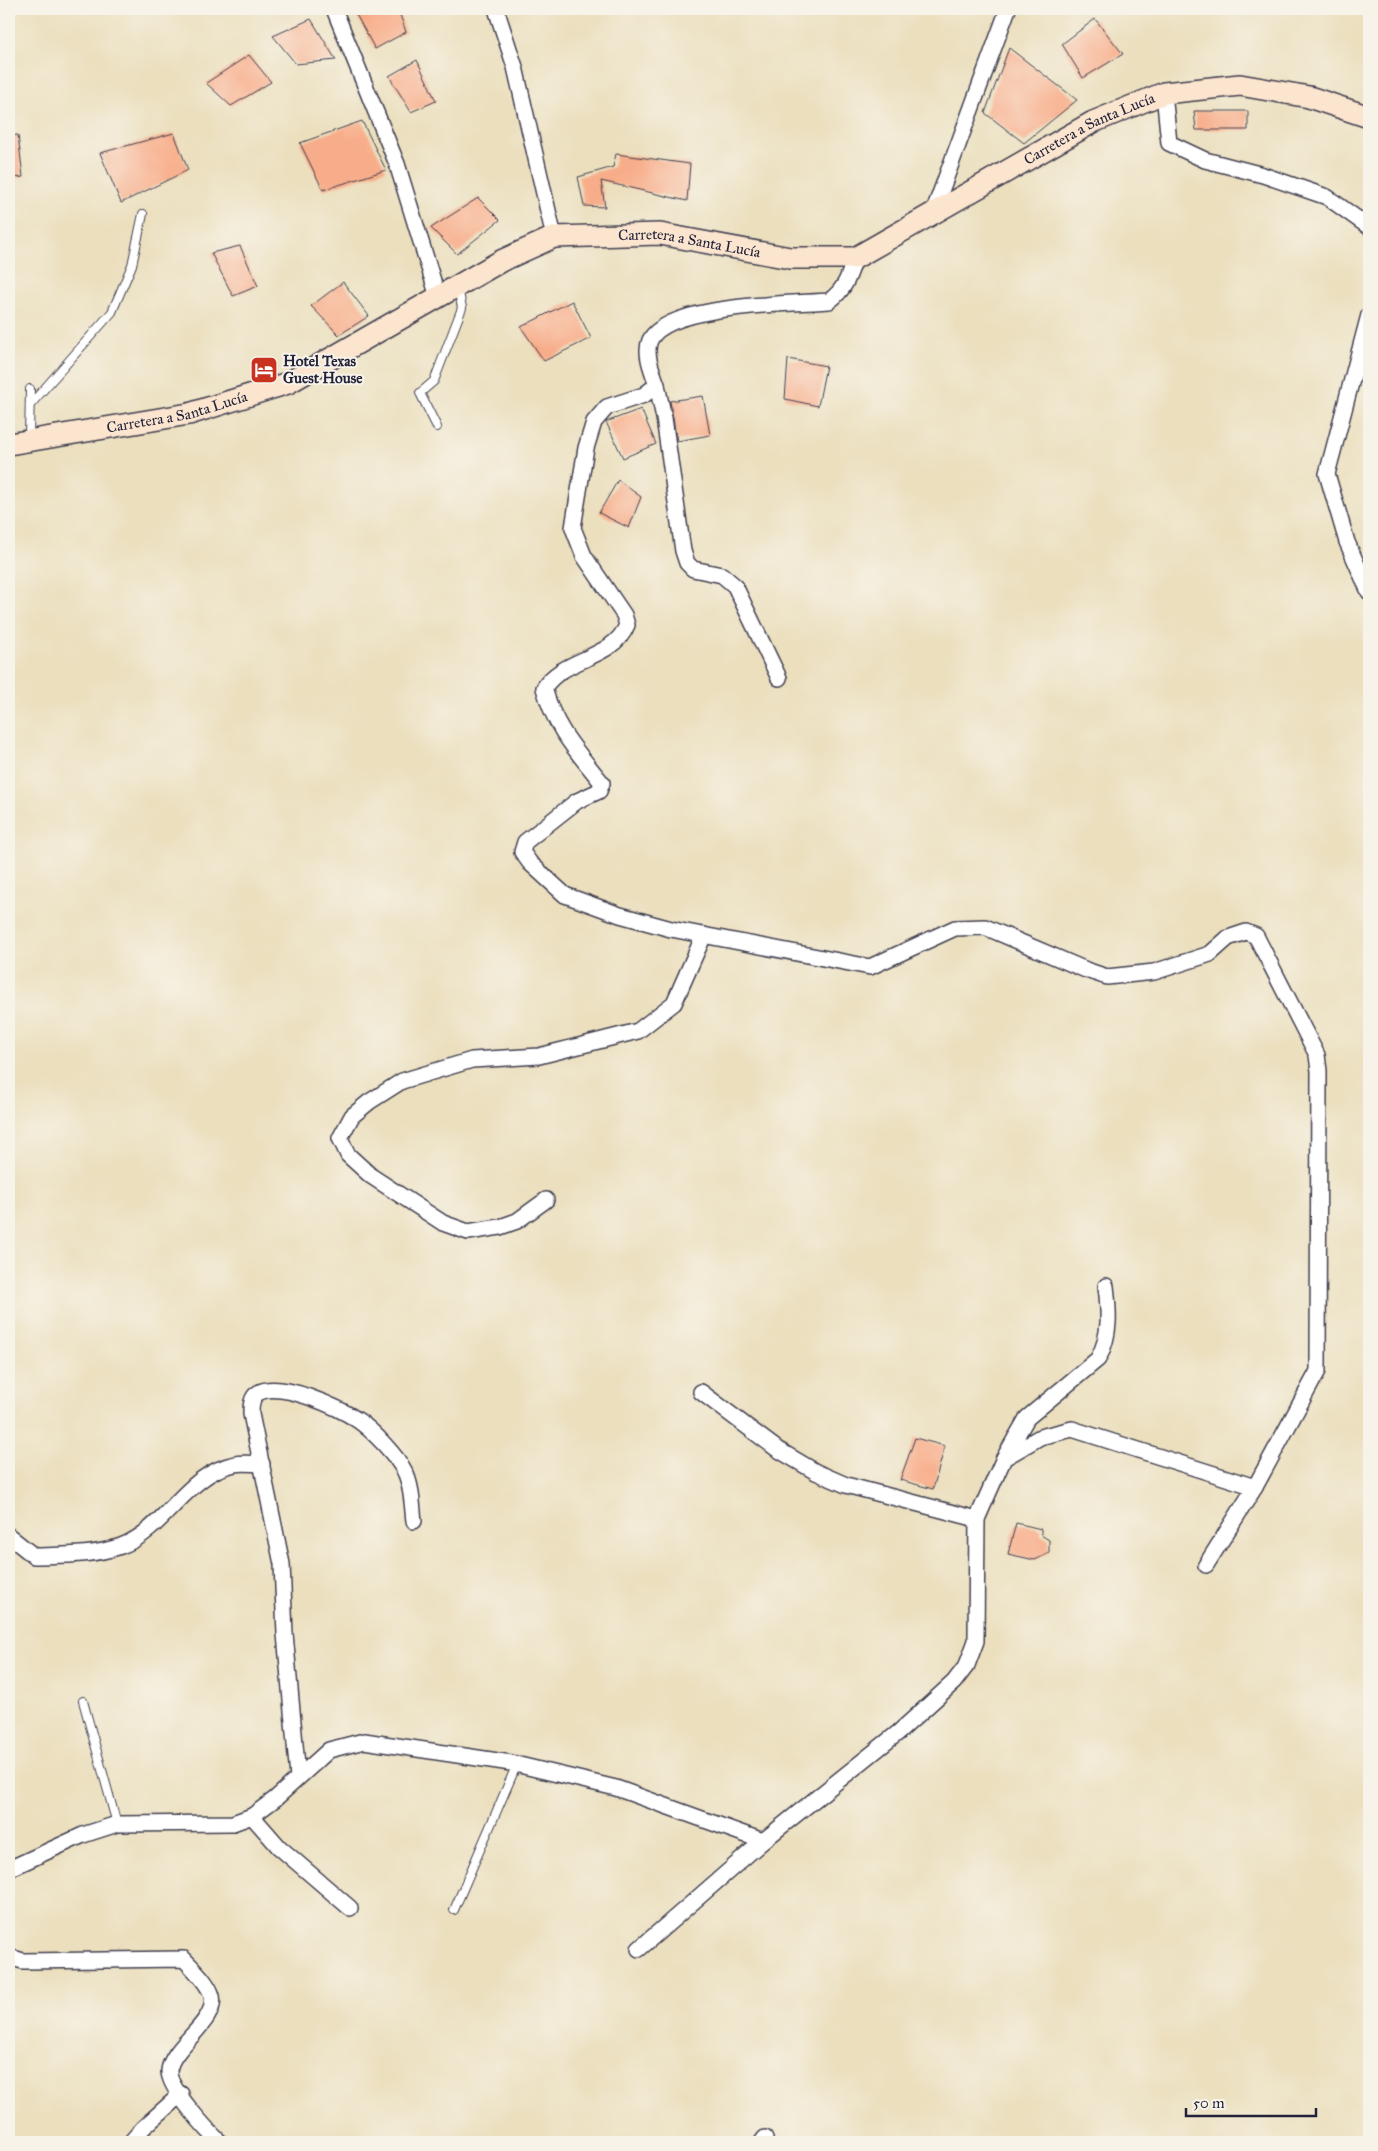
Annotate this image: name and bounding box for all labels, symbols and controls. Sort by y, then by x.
street label: Carretera a Santa Lucía [1021,89,1158,169]
street label: Carretera a Santa Lucía [618,225,763,262]
place label: Hotel Texas Guest House [283,352,363,387]
hotel icon: Hotel Texas Guest House [249,355,279,385]
street label: Carretera a Santa Lucía [105,387,250,437]
scale bar [1186,2086,1316,2118]
text: 50 m [1193,2094,1225,2112]

